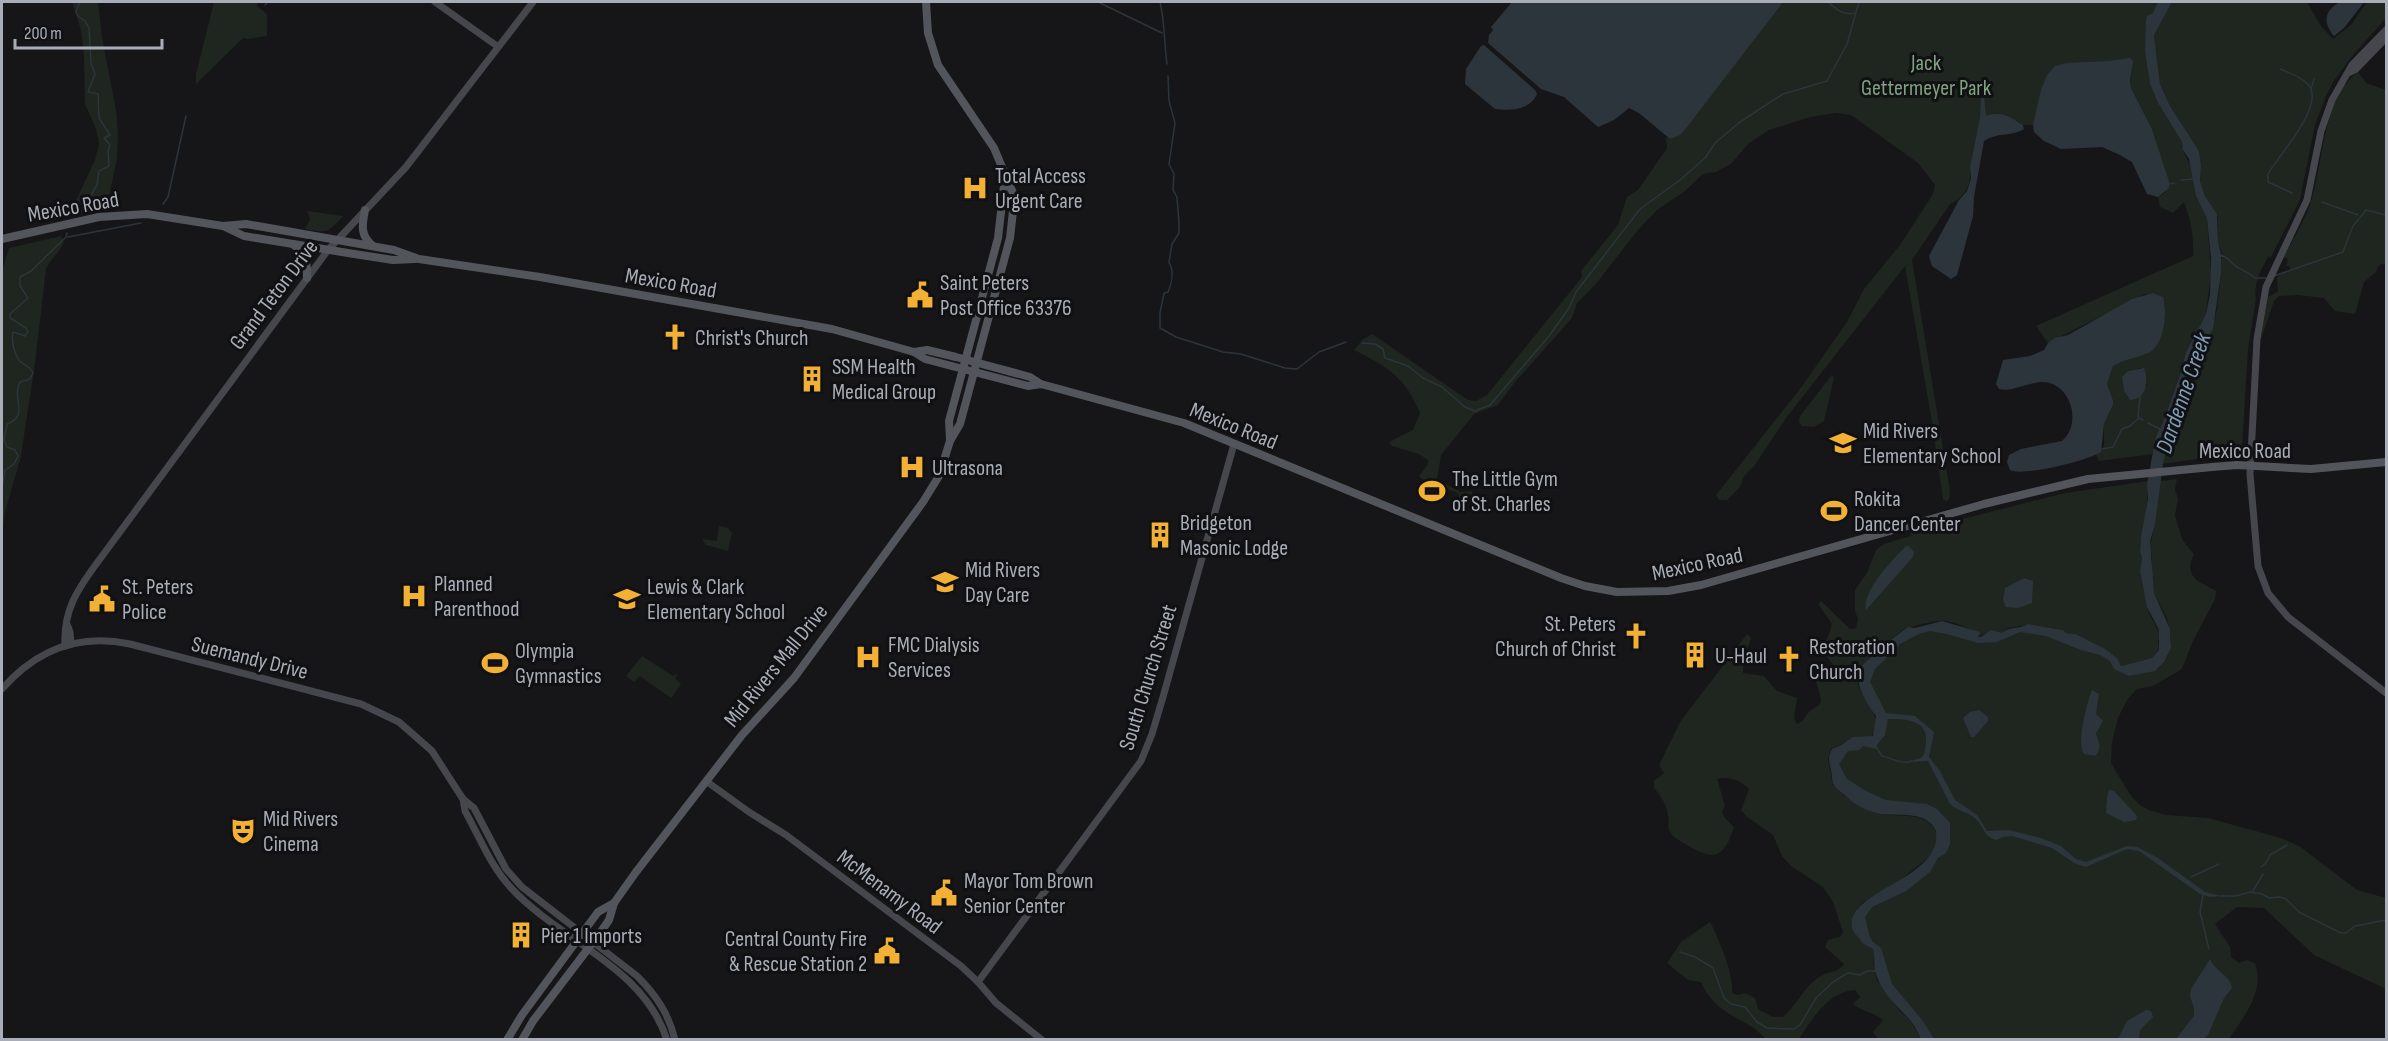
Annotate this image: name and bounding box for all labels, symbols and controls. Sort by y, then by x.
scale bar [15,12,162,50]
text: 200 m [24,23,62,44]
park label: Jack Gettermeyer Park [1861,50,1992,102]
place label: Total Access Urgent Care [995,163,1086,215]
hospital icon: Total Access Urgent Care [960,173,990,203]
street label: Mexico Road [26,186,121,229]
street label: Grand Teton Drive [224,235,324,355]
street label: Mexico Road [623,262,718,305]
place label: Saint Peters Post Office 63376 [940,270,1072,322]
public building icon: Saint Peters Post Office 63376 [905,280,935,310]
church icon: Christ's Church [660,322,690,352]
place label: Christ's Church [695,325,808,352]
water label: Dardenne Creek [2149,328,2218,457]
place label: SSM Health Medical Group [832,354,936,406]
building icon: SSM Health Medical Group [797,364,827,394]
street label: Mexico Road [1186,397,1281,456]
place label: Mid Rivers Elementary School [1863,418,2001,470]
school or university icon: Mid Rivers Elementary School [1828,428,1858,458]
street label: Mexico Road [2199,438,2291,465]
hospital icon: Ultrasona [897,452,927,482]
place label: Ultrasona [932,455,1003,482]
place label: The Little Gym of St. Charles [1452,466,1558,518]
sports icon: The Little Gym of St. Charles [1417,476,1447,506]
place label: Rokita Dancer Center [1854,486,1961,538]
sports icon: Rokita Dancer Center [1819,496,1849,526]
place label: Bridgeton Masonic Lodge [1180,510,1288,562]
building icon: Bridgeton Masonic Lodge [1145,520,1175,550]
street label: Mexico Road [1649,542,1745,587]
place label: Mid Rivers Day Care [965,557,1040,609]
school or university icon: Mid Rivers Day Care [930,567,960,597]
place label: Planned Parenthood [434,571,519,623]
place label: St. Peters Police [122,574,193,626]
place label: Lewis & Clark Elementary School [647,574,785,626]
hospital icon: Planned Parenthood [399,581,429,611]
public building icon: St. Peters Police [87,584,117,614]
school or university icon: Lewis & Clark Elementary School [612,584,642,614]
street label: Mid Rivers Mall Drive [718,599,834,733]
street label: South Church Street [1113,601,1183,753]
place label: St. Peters Church of Christ [1495,611,1616,663]
church icon: St. Peters Church of Christ [1621,621,1651,651]
street label: Suemandy Drive [189,631,311,686]
place label: FMC Dialysis Services [888,632,980,684]
place label: Restoration Church [1809,634,1895,686]
place label: Olympia Gymnastics [515,638,602,690]
building icon: U-Haul [1680,640,1710,670]
hospital icon: FMC Dialysis Services [853,642,883,672]
place label: U-Haul [1715,643,1767,670]
church icon: Restoration Church [1774,644,1804,674]
sports icon: Olympia Gymnastics [480,648,510,678]
place label: Mid Rivers Cinema [263,806,338,858]
theatre icon: Mid Rivers Cinema [228,816,258,846]
street label: McMenamy Road [831,844,947,940]
place label: Mayor Tom Brown Senior Center [964,868,1093,920]
public building icon: Mayor Tom Brown Senior Center [929,878,959,908]
building icon: Pier 1 Imports [506,920,536,950]
place label: Pier 1 Imports [541,923,642,950]
place label: Central County Fire & Rescue Station 2 [725,926,867,978]
public building icon: Central County Fire & Rescue Station 2 [872,936,902,966]

